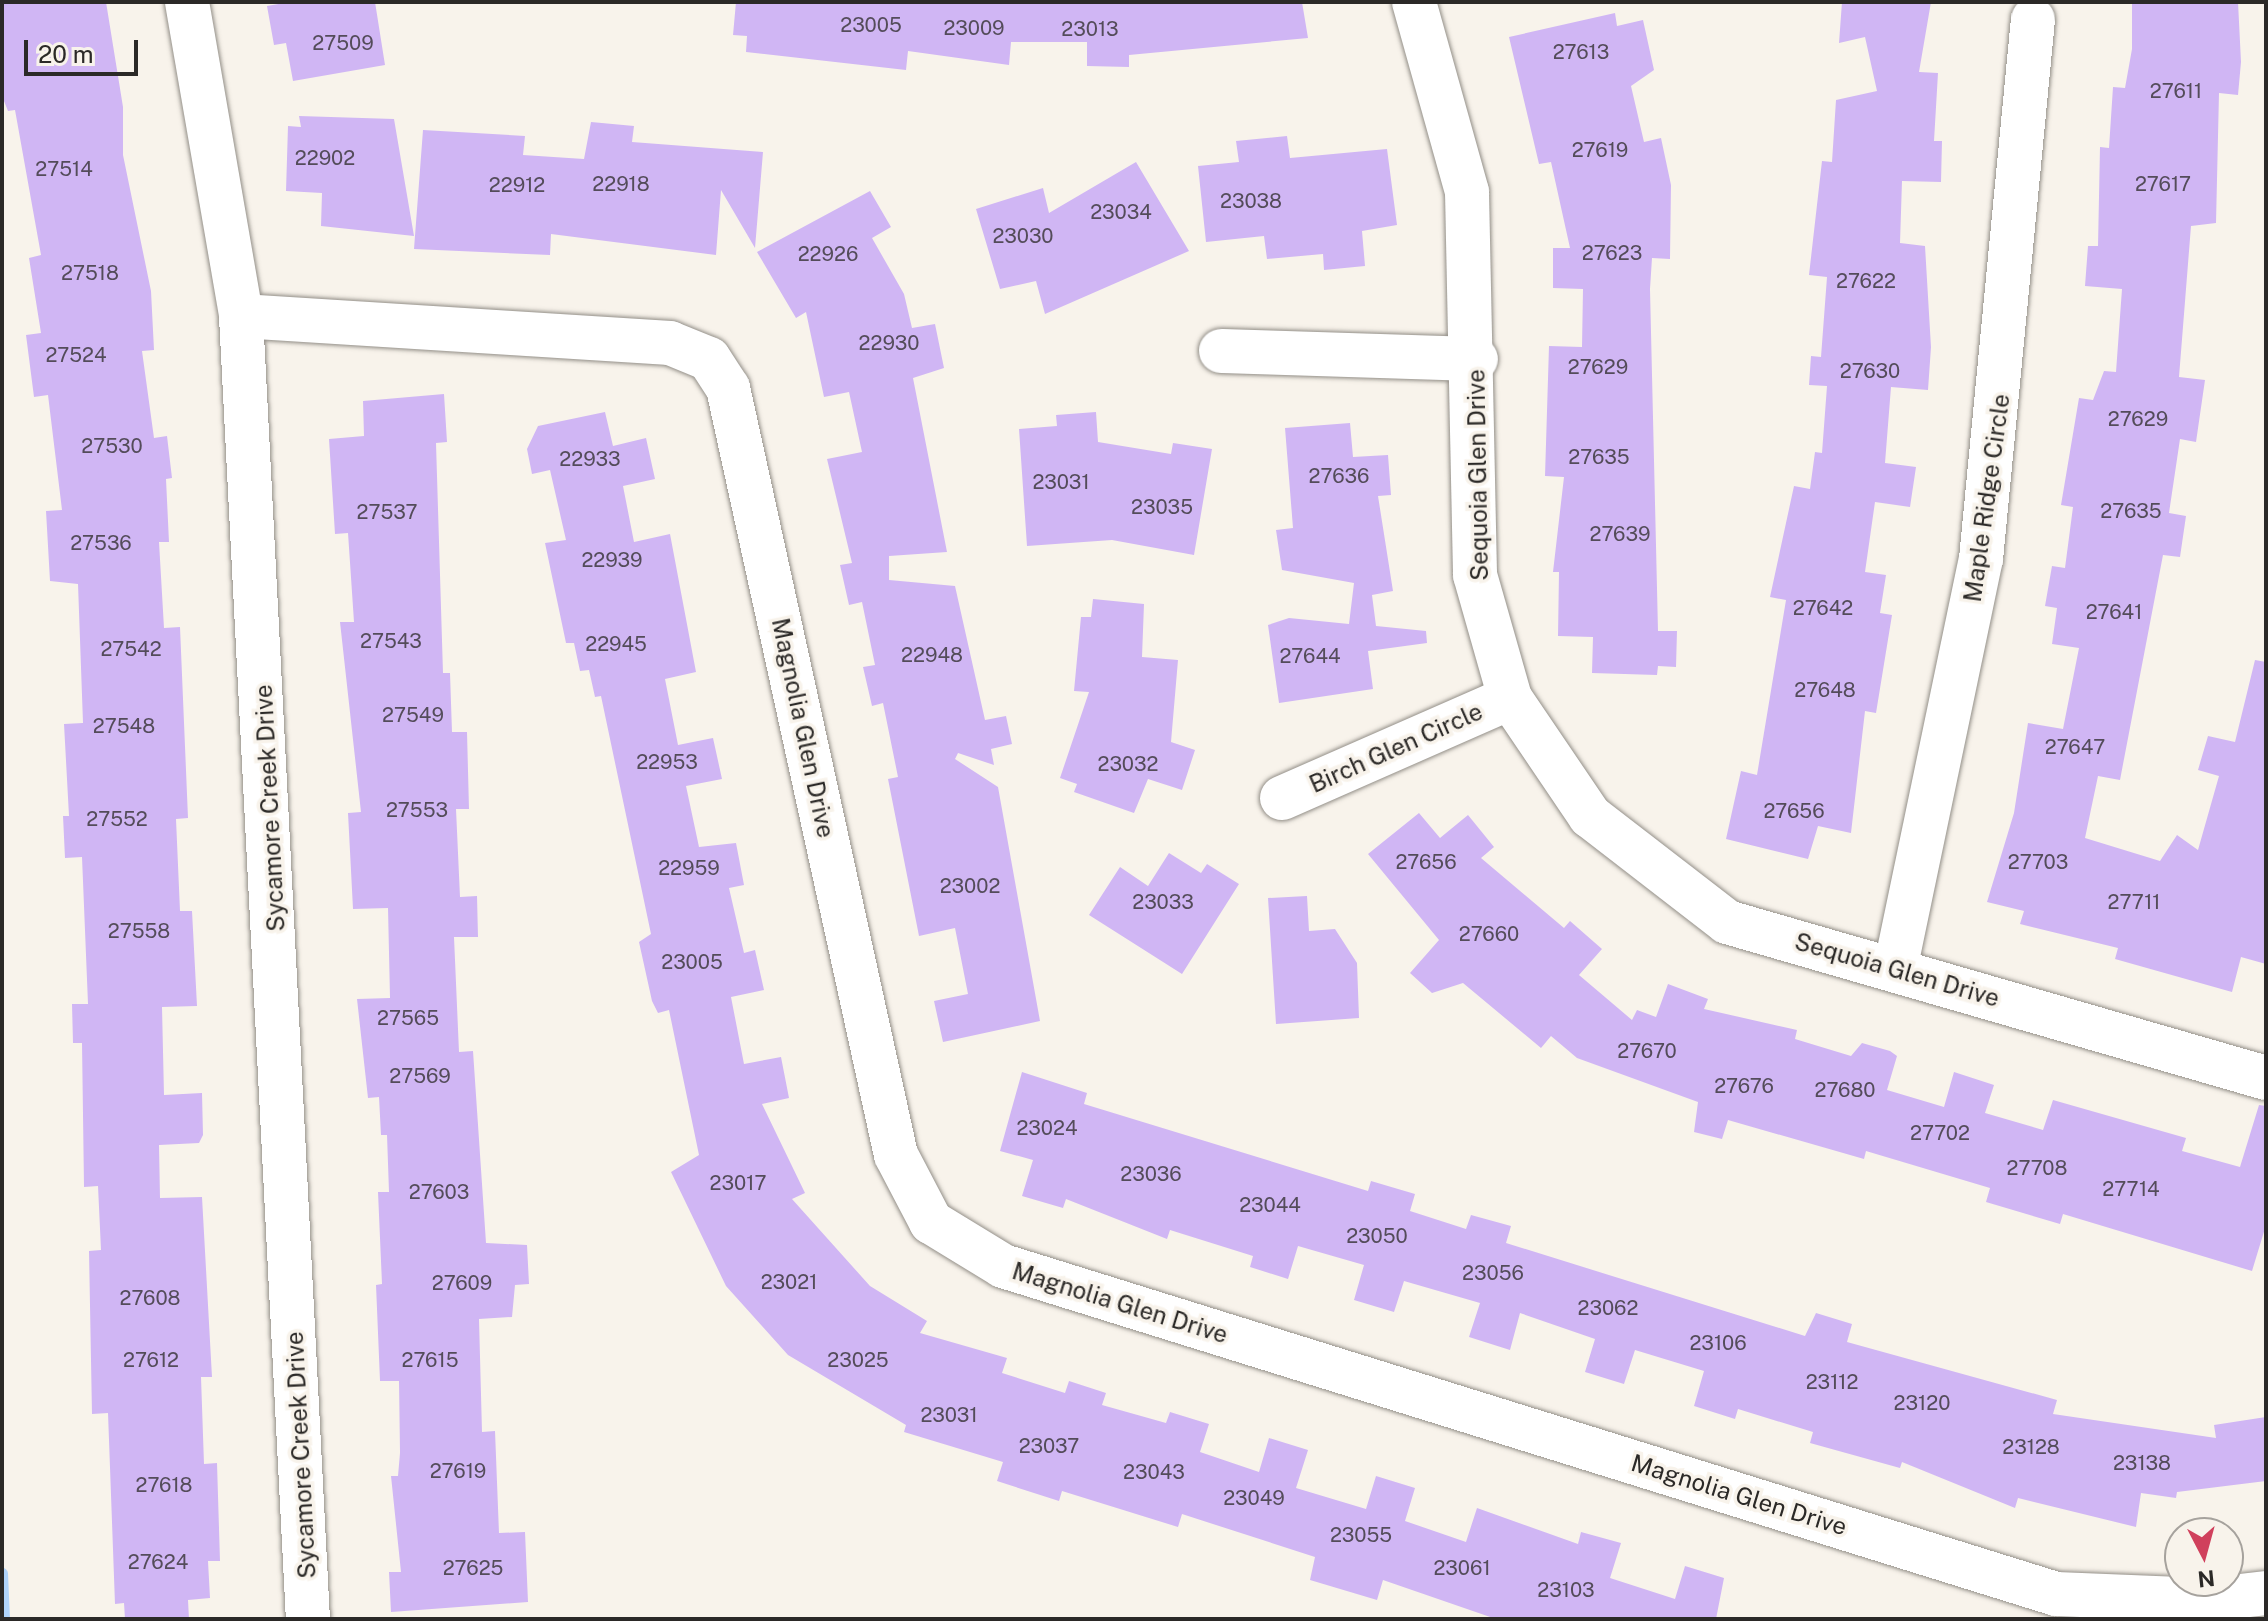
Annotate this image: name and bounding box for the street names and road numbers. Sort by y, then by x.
street label: Sequoia Glen Drive [1462,369,1494,581]
street label: Maple Ridge Circle [1958,392,2016,604]
street label: Magnolia Glen Drive [766,615,840,841]
street label: Sycamore Creek Drive [249,684,291,932]
street label: Birch Glen Circle [1305,697,1487,799]
street label: Sequoia Glen Drive [1791,927,2003,1013]
street label: Magnolia Glen Drive [1009,1256,1231,1350]
street label: Sycamore Creek Drive [280,1331,322,1579]
street label: Magnolia Glen Drive [1628,1448,1850,1542]

